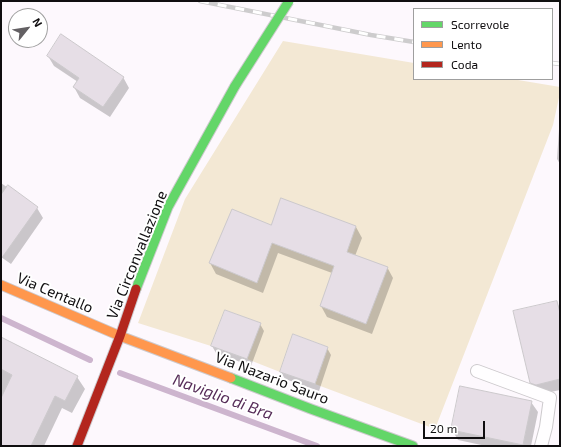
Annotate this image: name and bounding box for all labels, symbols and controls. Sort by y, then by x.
north arrow [8,8,48,48]
legend [413,8,553,80]
text: N [30,16,46,29]
text: Scorrevole [451,17,509,31]
text: Lento [451,37,482,51]
text: Coda [451,57,478,71]
street label: Via Circonvallazione [103,188,171,322]
street label: Via Centallo [14,269,96,317]
street label: Via Nazario Sauro [213,348,331,408]
water label: Naviglio di Bra [170,370,276,424]
scale bar [425,413,487,439]
text: 20 m [430,421,457,435]

